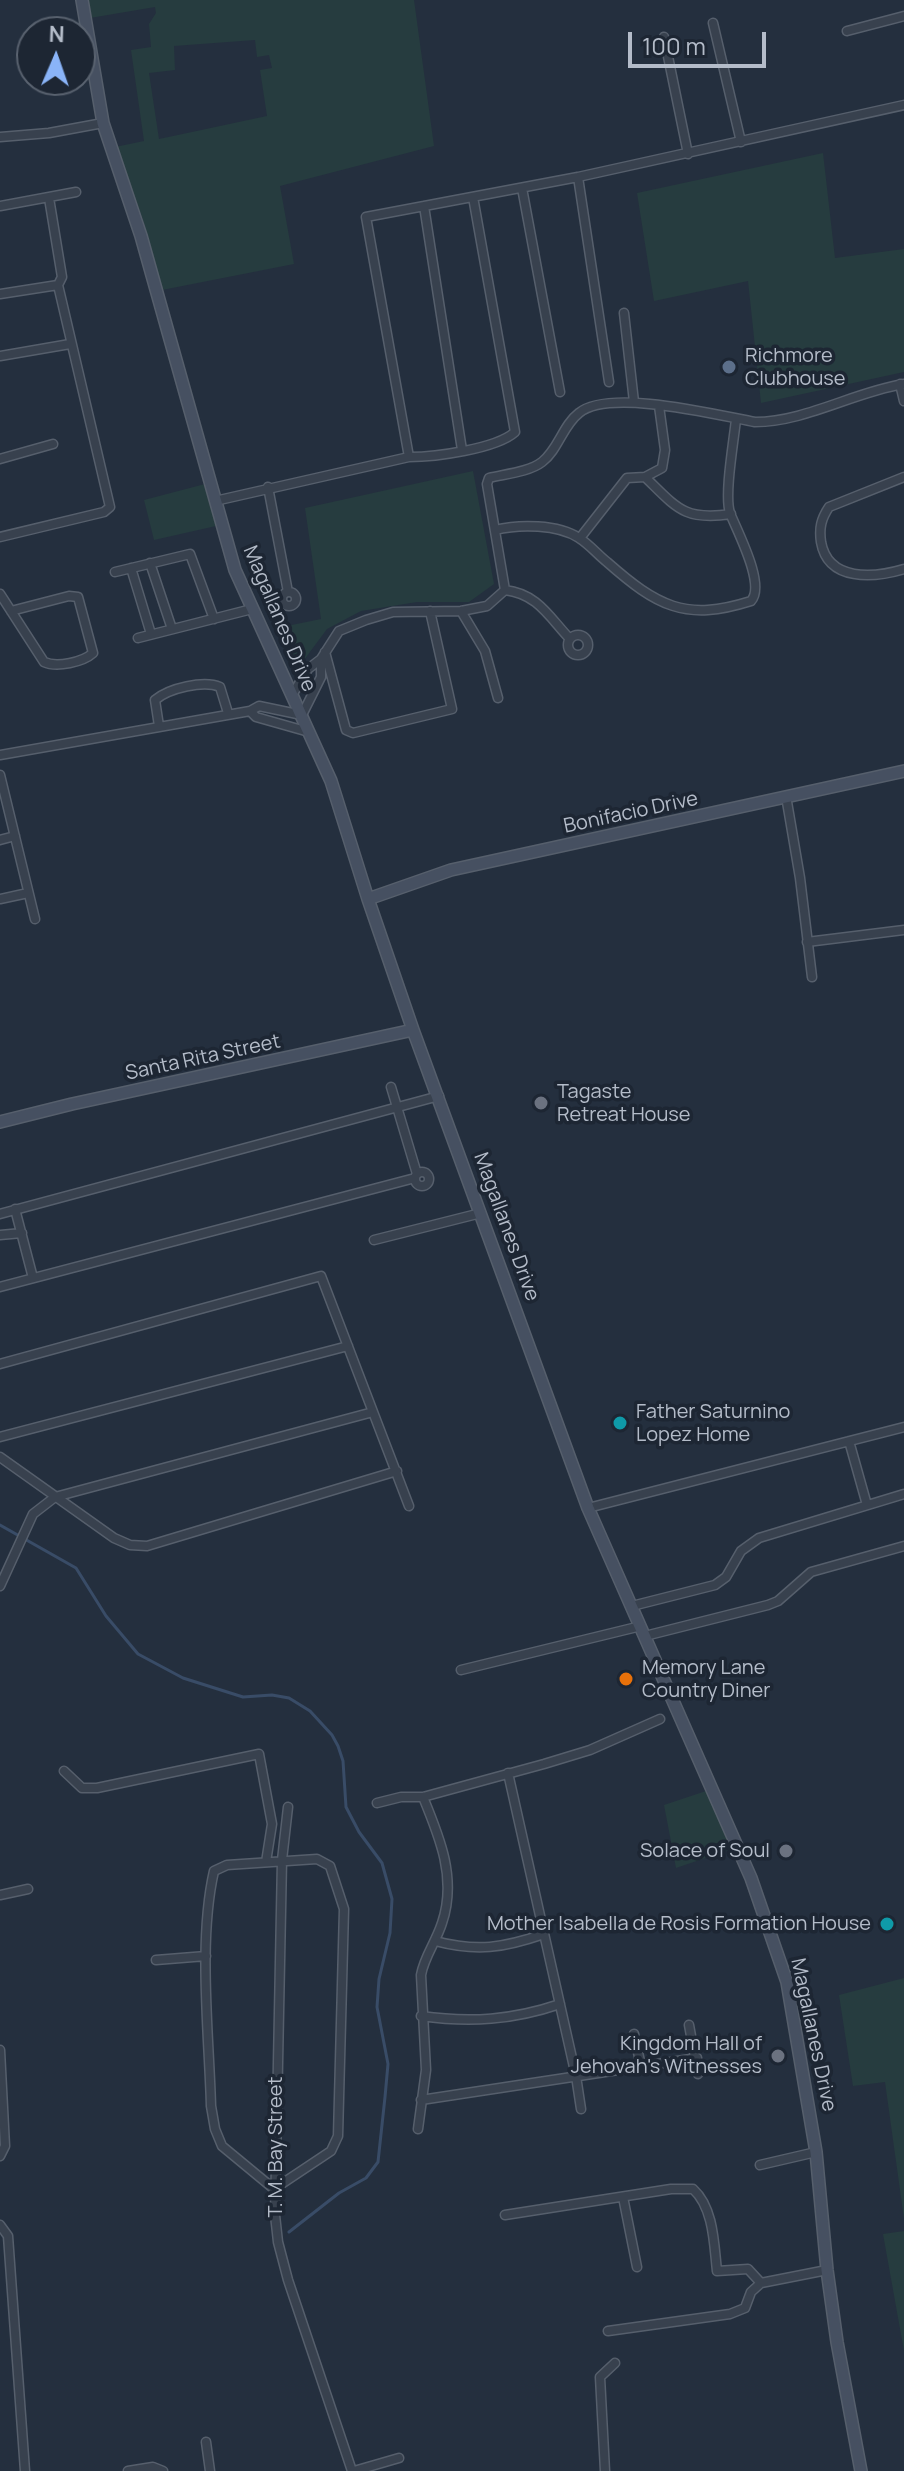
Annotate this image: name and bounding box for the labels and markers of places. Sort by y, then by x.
place label: Richmore Clubhouse [745,344,845,391]
marker: Richmore Clubhouse [720,358,738,376]
place label: Tagaste Retreat House [557,1080,691,1127]
marker: Tagaste Retreat House [532,1094,550,1112]
place label: Father Saturnino Lopez Home [636,1400,790,1447]
marker: Father Saturnino Lopez Home [611,1414,629,1432]
place label: Memory Lane Country Diner [642,1656,770,1703]
marker: Memory Lane Country Diner [617,1670,635,1688]
place label: Solace of Soul [640,1839,770,1863]
marker: Solace of Soul [777,1842,795,1860]
place label: Mother Isabella de Rosis Formation House [487,1912,871,1936]
marker: Mother Isabella de Rosis Formation House [878,1915,896,1933]
place label: Kingdom Hall of Jehovah's Witnesses [571,2032,762,2079]
marker: Kingdom Hall of Jehovah's Witnesses [769,2047,787,2065]

